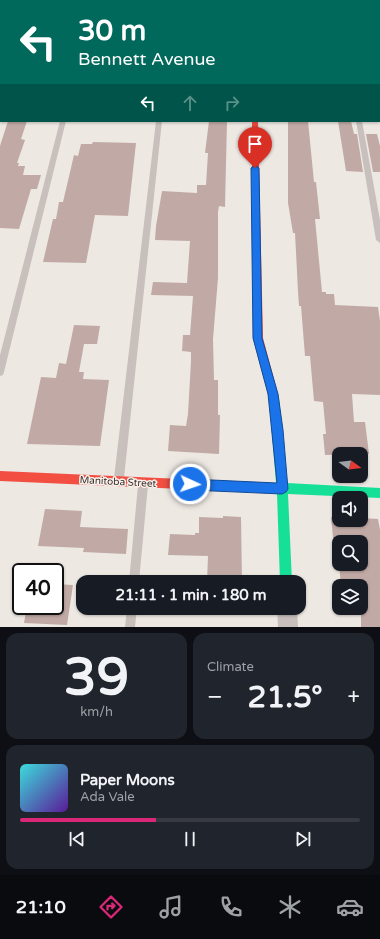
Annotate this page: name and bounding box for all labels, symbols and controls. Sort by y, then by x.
text: 30 m [78,14,146,48]
icon: left [12,16,64,68]
text: Bennett Avenue [78,48,216,70]
icon: left [137,92,159,114]
icon: ahead [179,92,201,114]
icon: right [221,92,243,114]
pin [238,127,272,168]
icon: arrive [244,133,266,155]
north arrow [332,447,368,483]
map controls [332,447,368,615]
position arrow [169,463,211,505]
street label: Manitoba Street [79,474,157,490]
button: sound [332,491,368,527]
button: search [332,535,368,571]
speed limit sign: 40 [12,563,64,615]
button: layers [332,579,368,615]
text: 21:11 · 1 min · 180 m [116,586,266,604]
text: 39 [64,646,129,709]
text: Climate [207,659,254,675]
text: 21.5° [248,679,323,716]
text: − [207,684,223,710]
text: + [348,684,360,710]
text: km/h [80,704,113,720]
text: Paper Moons [80,771,175,789]
text: Ada Vale [80,789,135,805]
icon: previous [66,828,88,850]
icon: pause [179,828,201,850]
icon: next [292,828,314,850]
icon: directions [97,893,125,921]
icon: music [157,893,185,921]
icon: phone [217,893,245,921]
icon: climate [276,893,304,921]
icon: car [336,893,364,921]
text: 21:10 [16,896,66,918]

